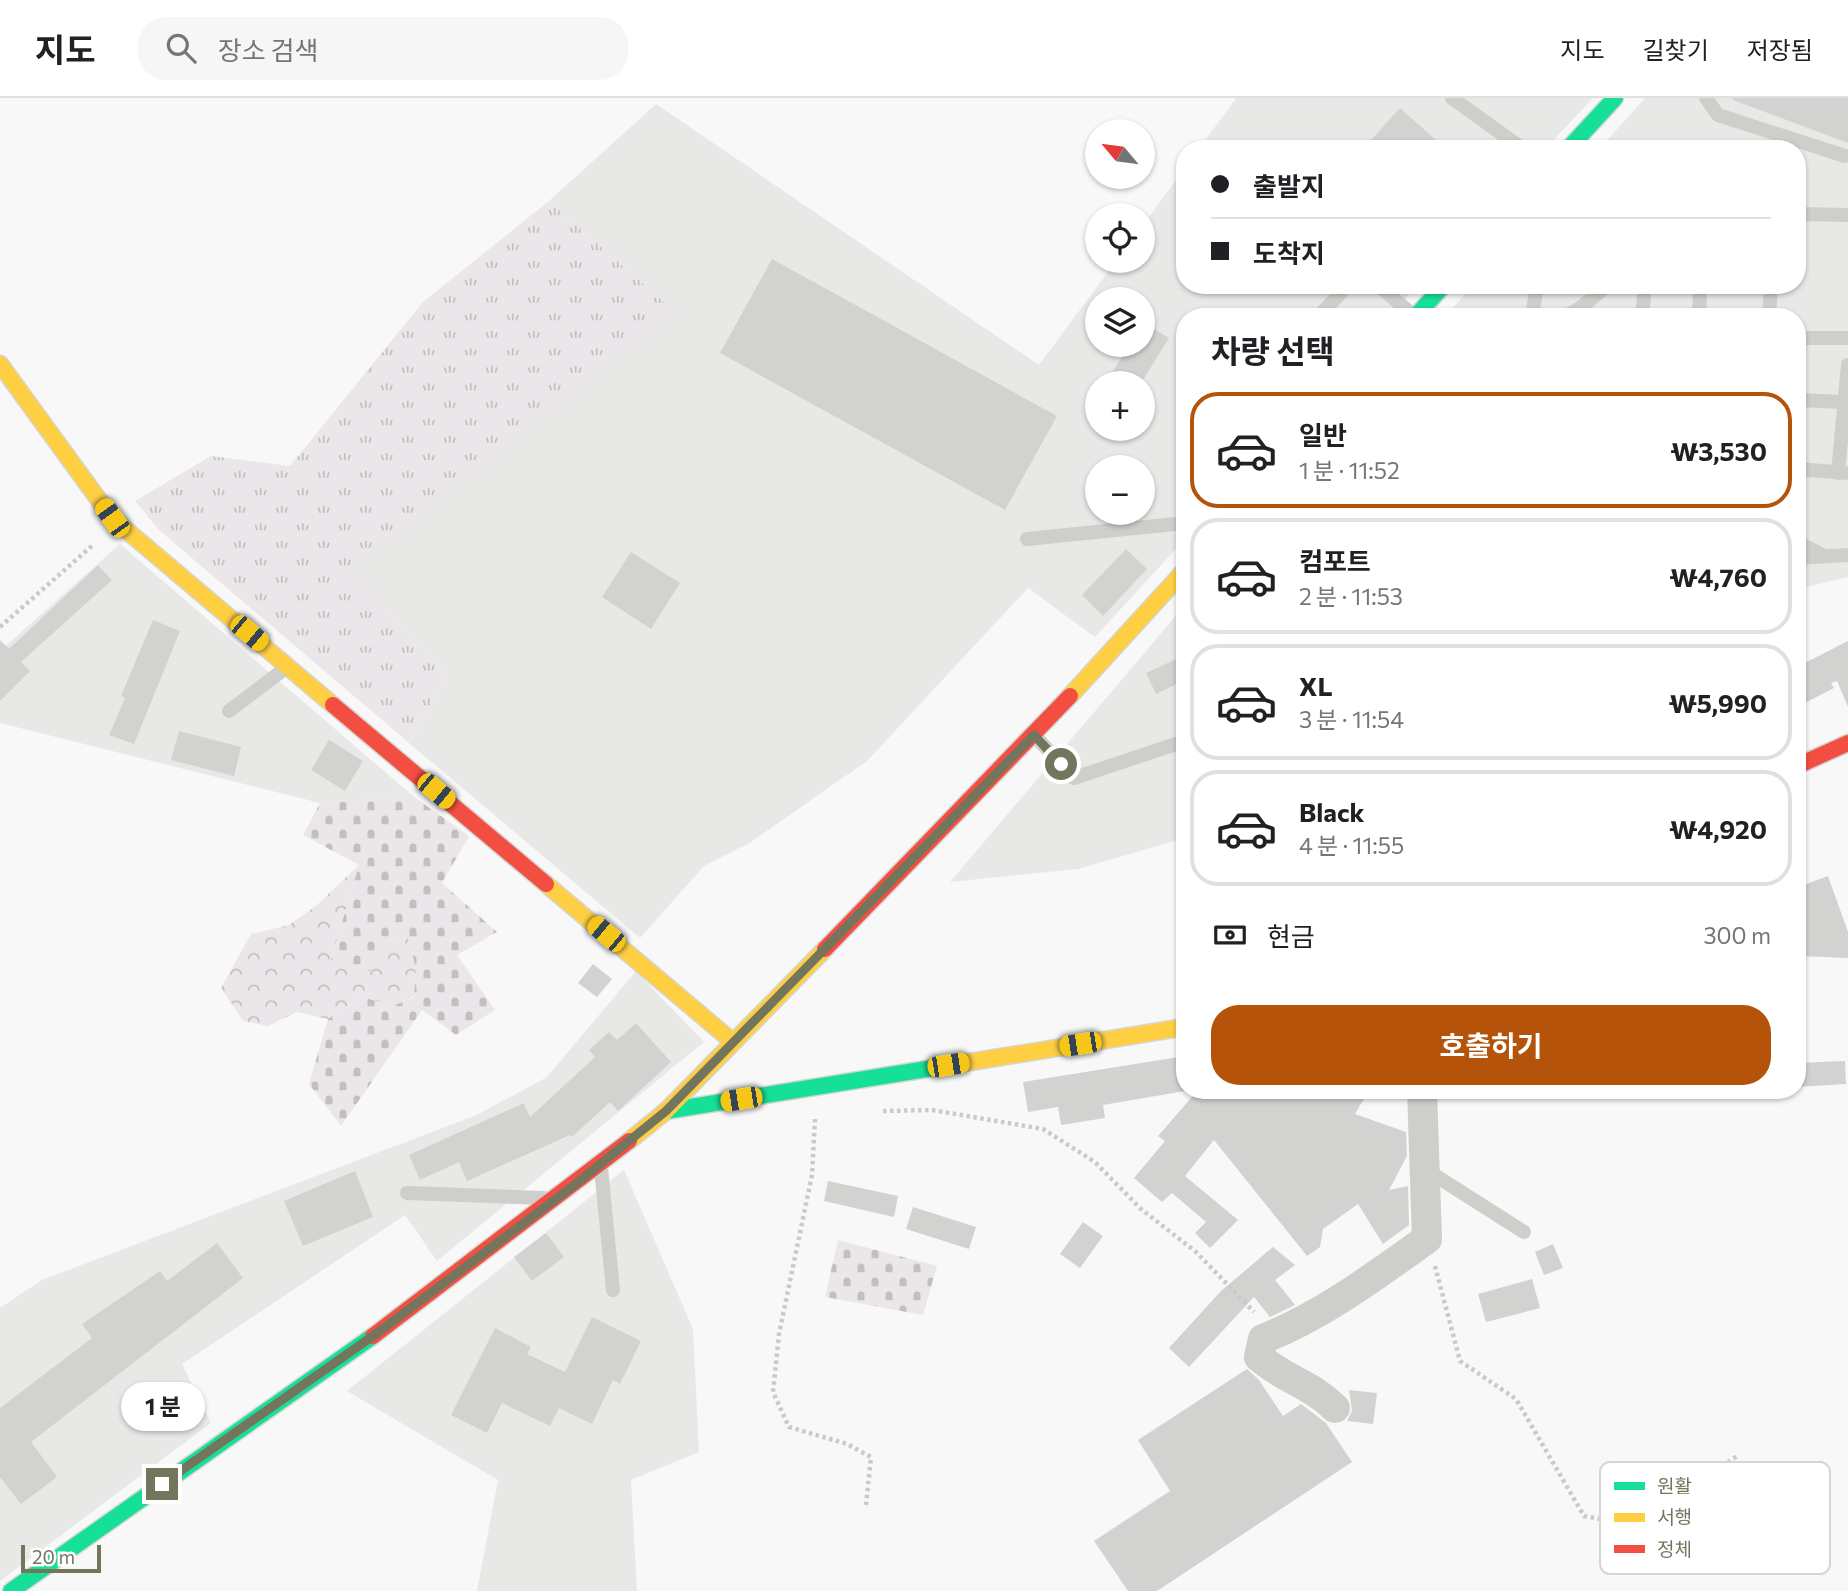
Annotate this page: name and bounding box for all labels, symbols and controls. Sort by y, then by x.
search box [138,17,628,80]
text: 지도 [35,28,96,69]
icon: search [162,29,200,67]
text: 장소 검색 [218,34,318,65]
text: 지도 [1560,35,1605,64]
text: 길찾기 [1643,35,1709,64]
text: 저장됨 [1747,35,1813,64]
north arrow [1085,119,1155,189]
map controls [1085,119,1155,525]
text: 출발지 [1253,170,1325,201]
button: locate [1085,203,1155,273]
text: 도착지 [1253,237,1325,268]
button: layers [1085,287,1155,357]
text: 차량 선택 [1211,330,1335,370]
button: + [1085,371,1155,441]
icon: car [1215,419,1278,482]
text: 일반 [1299,419,1347,450]
text: ₩3,530 [1670,435,1767,466]
button: − [1085,455,1155,525]
text: 1 분 · 11:52 [1299,456,1400,484]
car [92,495,133,541]
icon: car [1215,545,1278,608]
text: 컴포트 [1299,545,1371,576]
text: ₩4,760 [1669,561,1767,592]
text: 2 분 · 11:53 [1299,582,1403,610]
car [227,611,272,655]
text: XL [1299,670,1333,701]
icon: car [1215,671,1278,734]
text: ₩5,990 [1669,687,1767,718]
text: 3 분 · 11:54 [1299,705,1404,733]
route start [1045,748,1077,780]
car [414,769,459,813]
text: Black [1299,796,1365,827]
icon: car [1215,797,1278,860]
text: ₩4,920 [1669,813,1767,844]
text: 4 분 · 11:55 [1299,831,1404,859]
car [584,912,629,956]
icon: cash [1211,916,1249,954]
text: 현금 [1267,920,1315,951]
text: 300 m [1703,921,1771,949]
button: 호출하기 [1211,1005,1771,1085]
car [1058,1030,1103,1058]
car [926,1051,971,1079]
car [719,1085,764,1113]
callout: 1 분 [120,1382,204,1432]
text: 1 분 [145,1392,181,1420]
legend [1600,1462,1830,1574]
route end [146,1468,178,1500]
text: 원활 [1657,1474,1692,1497]
text: 서행 [1657,1505,1692,1528]
text: 정체 [1657,1537,1692,1560]
scale bar [21,1542,102,1574]
text: 20 m [32,1545,75,1568]

